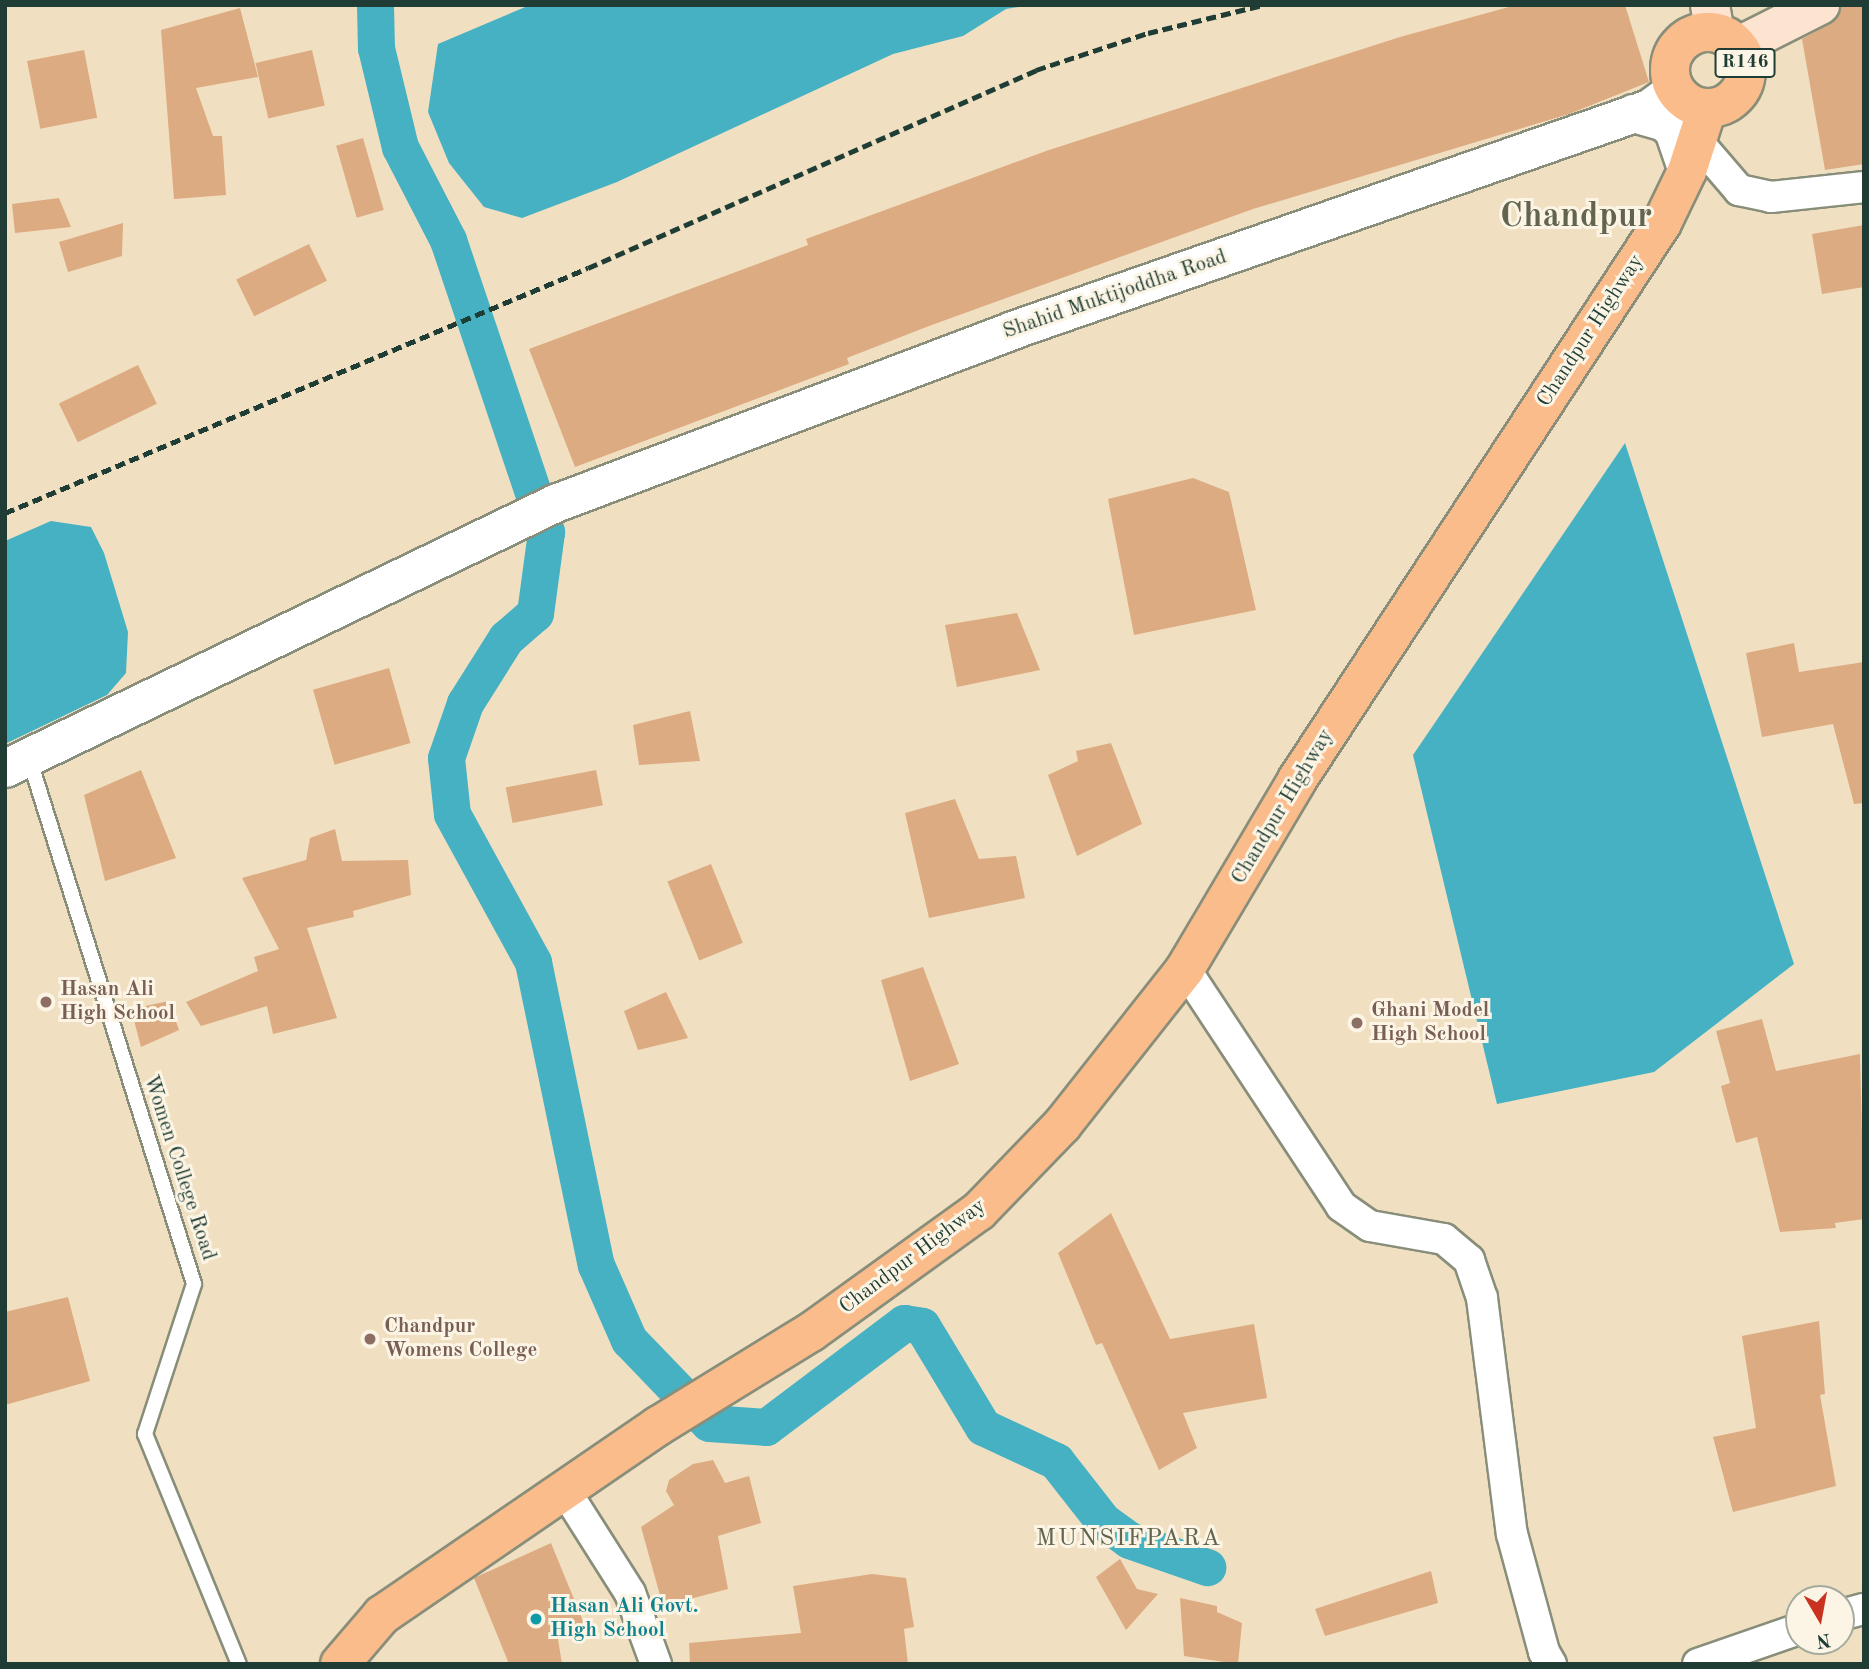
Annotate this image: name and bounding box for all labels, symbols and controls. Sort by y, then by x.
road number: R146 [1714,48,1776,78]
district label: Chandpur [1500,196,1652,238]
street label: Shahid Muktijoddha Road [1000,245,1230,345]
street label: Chandpur Highway [1532,250,1650,412]
street label: Chandpur Highway [1227,725,1339,889]
place label: Hasan Ali High School [60,977,175,1027]
marker: Hasan Ali High School [38,994,54,1010]
place label: Ghani Model High School [1371,998,1489,1048]
marker: Ghani Model High School [1349,1015,1365,1031]
street label: Women College Road [137,1072,221,1264]
street label: Chandpur Highway [835,1194,991,1320]
place label: Chandpur Womens College [384,1314,537,1364]
marker: Chandpur Womens College [362,1331,378,1347]
district label: MUNSIFPARA [1037,1526,1221,1554]
north arrow [1785,1585,1855,1655]
place label: Hasan Ali Govt. High School [550,1594,699,1644]
marker: Hasan Ali Govt. High School [528,1611,544,1627]
text: N [1815,1629,1832,1650]

